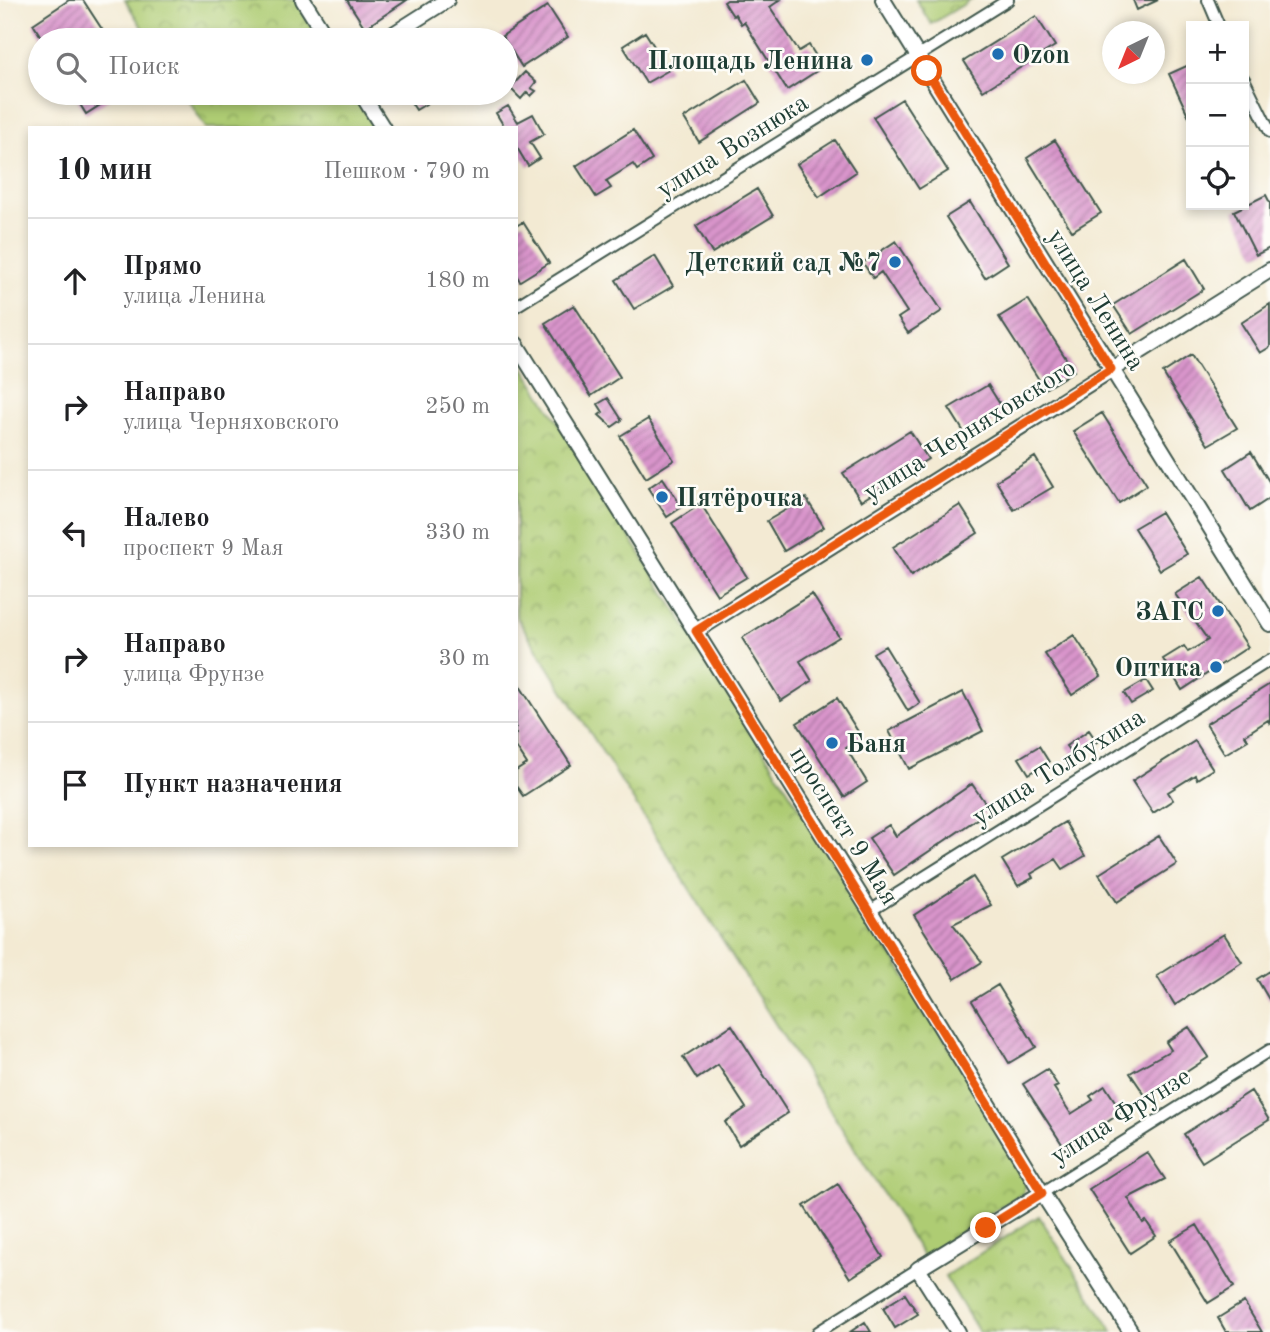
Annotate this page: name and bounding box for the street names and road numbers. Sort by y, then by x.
street label: улица Вознюка [653,90,814,204]
street label: улица Ленина [1042,225,1149,375]
street label: улица Черняховского [860,355,1081,506]
street label: улица Толбухина [968,704,1150,831]
street label: проспект 9 Мая [784,742,902,910]
street label: улица Фрунзе [1046,1063,1196,1170]

